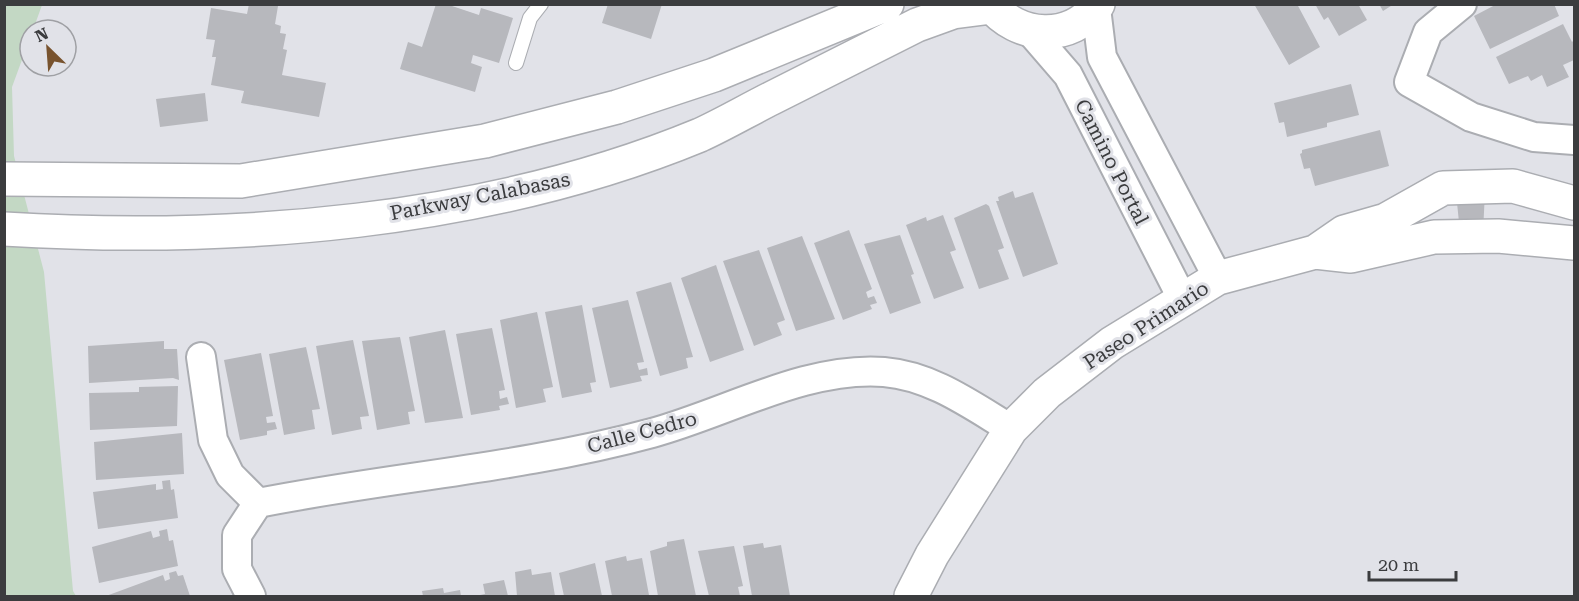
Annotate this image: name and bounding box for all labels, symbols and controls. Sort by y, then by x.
north arrow [18,18,78,78]
text: N [32,24,51,46]
street label: Camino Portal [1070,95,1154,229]
street label: Parkway Calabasas [388,167,572,225]
street label: Paseo Primario [1079,276,1213,374]
street label: Calle Cedro [585,406,699,458]
scale bar [1369,544,1456,582]
text: 20 m [1378,554,1419,575]

